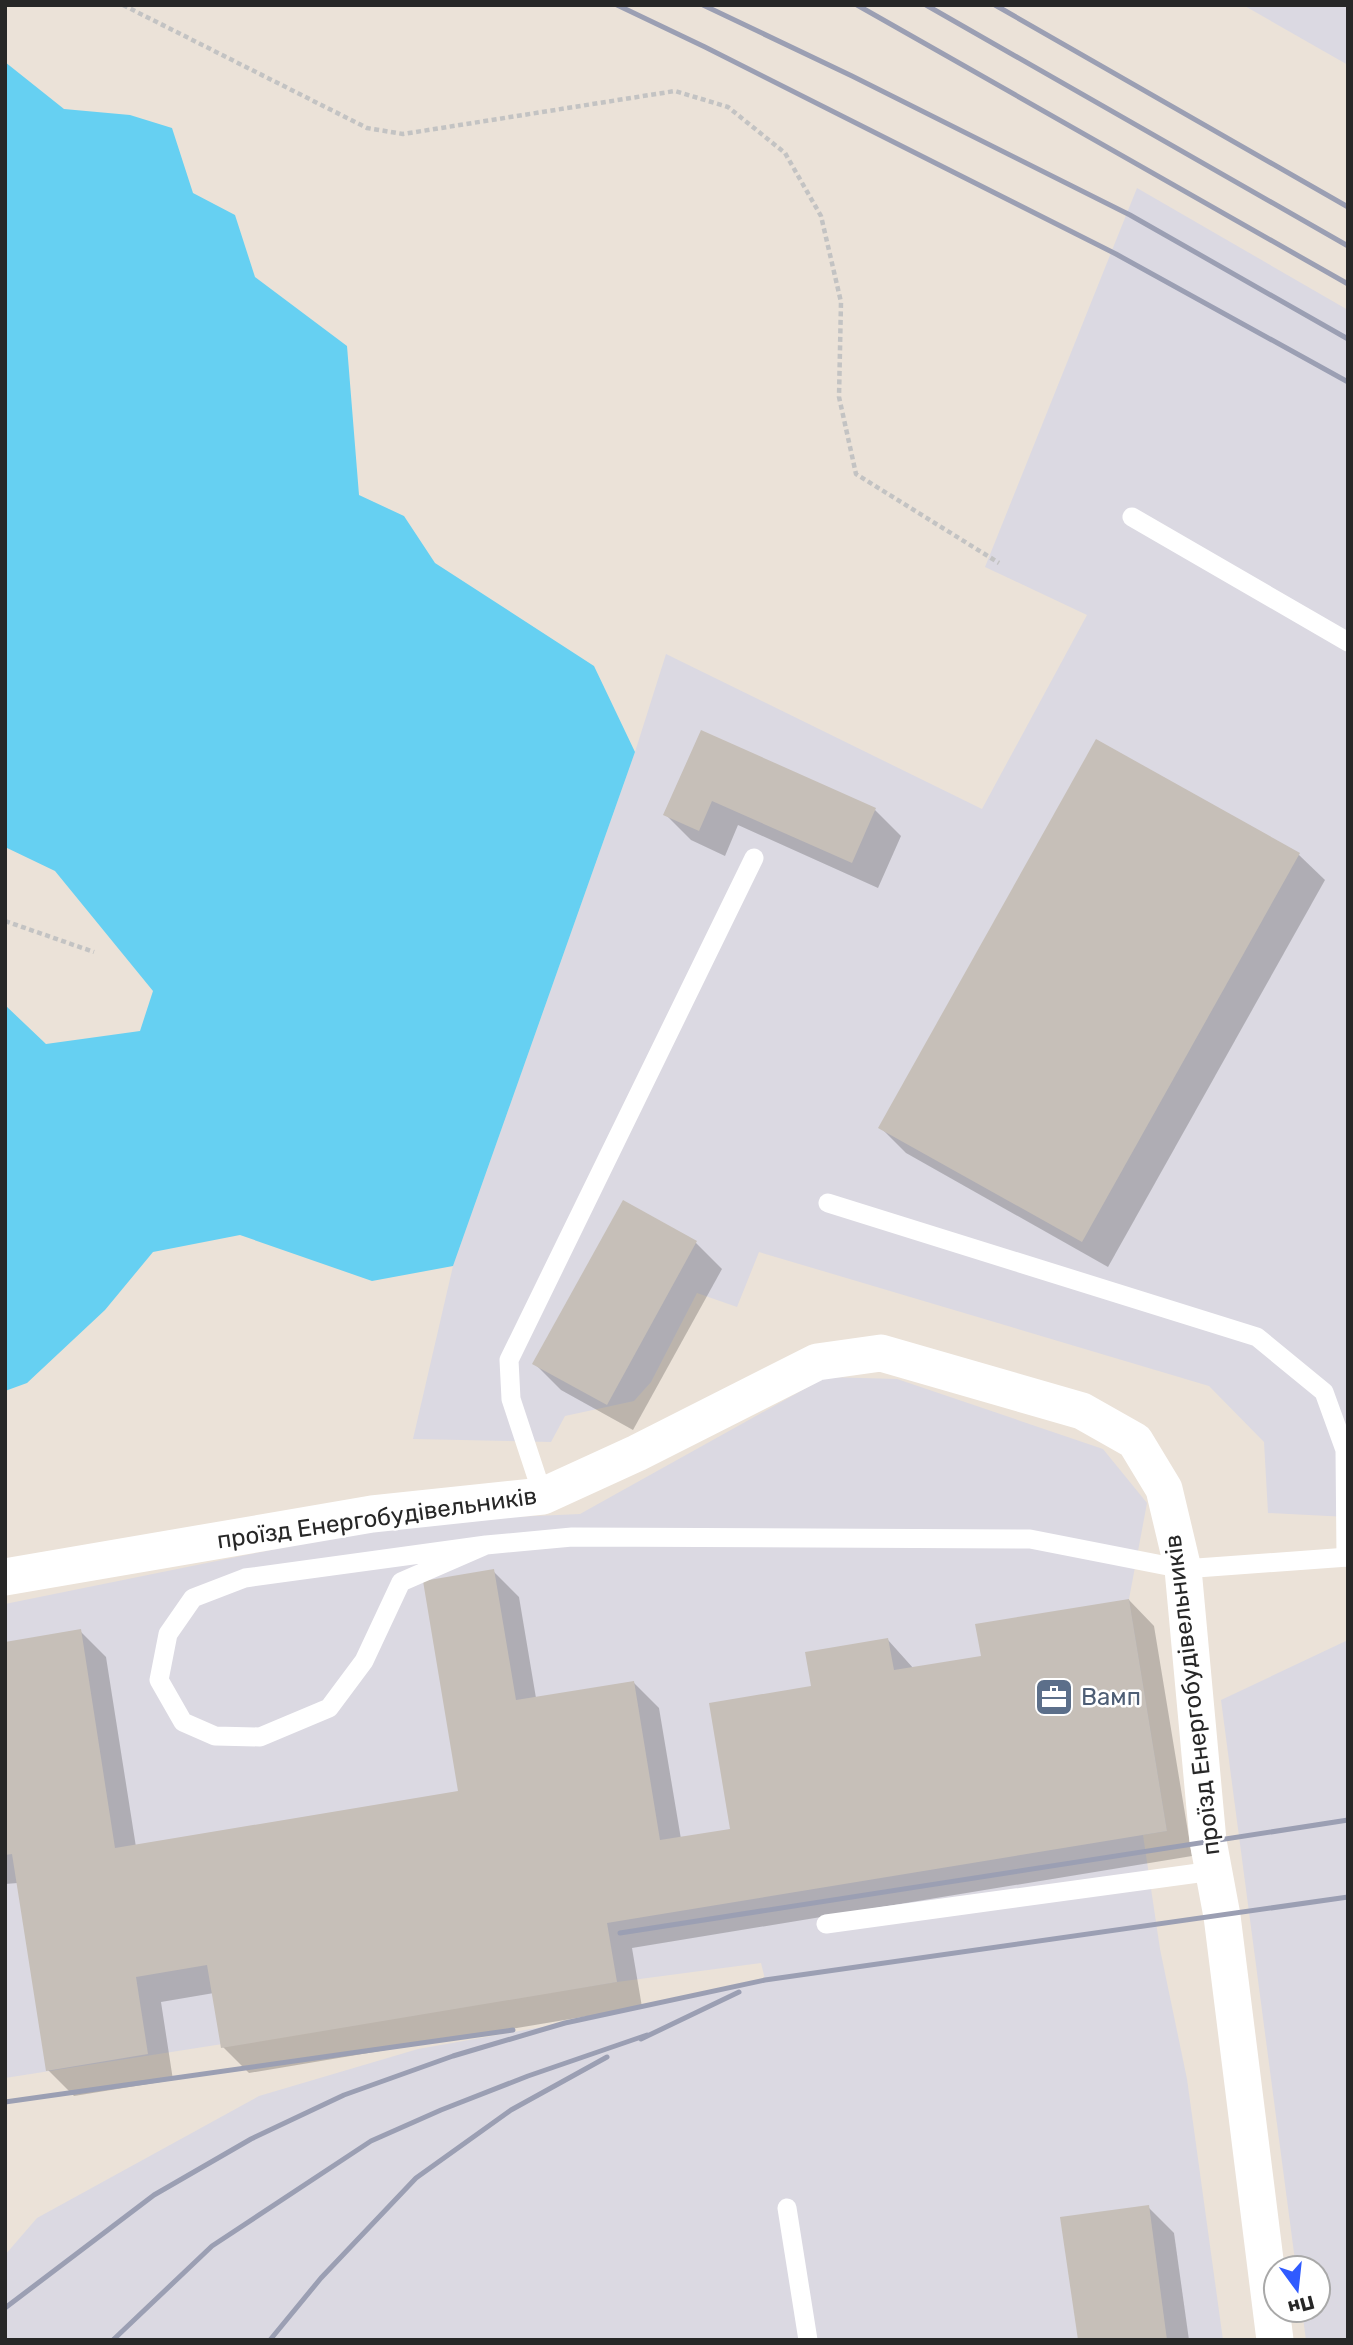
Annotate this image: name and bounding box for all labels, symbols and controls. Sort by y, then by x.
street label: проїзд Енергобудівельників [215,1482,539,1554]
street label: проїзд Енергобудівельників [1158,1533,1226,1857]
office icon: Вамп [1033,1676,1075,1718]
place label: Вамп [1081,1683,1141,1711]
north arrow [1262,2254,1332,2324]
text: Пн [1286,2290,1317,2319]

